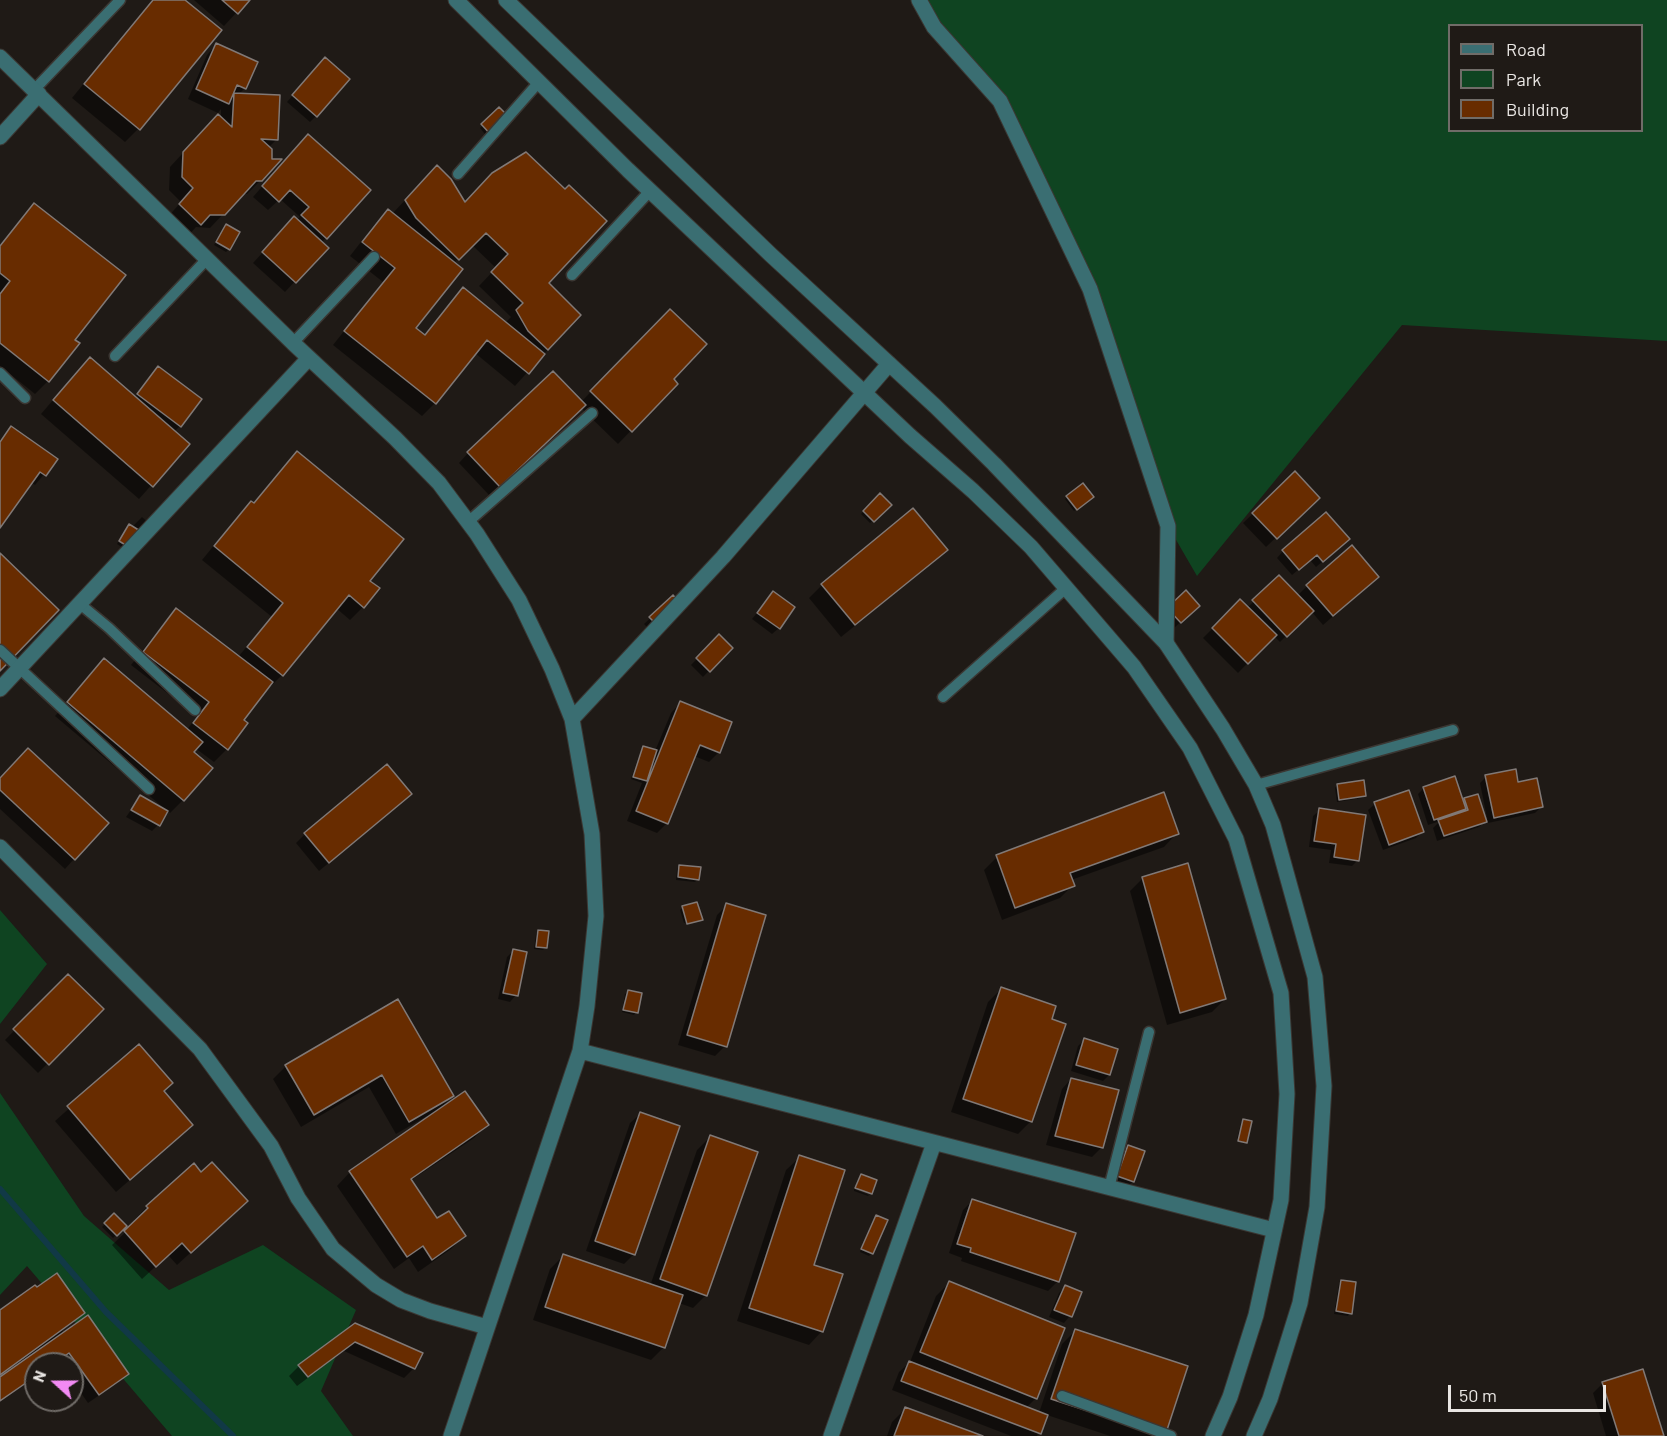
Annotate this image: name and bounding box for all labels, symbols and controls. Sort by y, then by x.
legend [1448,24,1643,132]
text: Road [1506,38,1546,60]
text: Park [1506,68,1541,90]
text: Building [1506,98,1569,120]
north arrow [24,1352,84,1412]
text: N [28,1368,49,1384]
scale bar [1451,1373,1608,1411]
text: 50 m [1459,1384,1497,1406]

